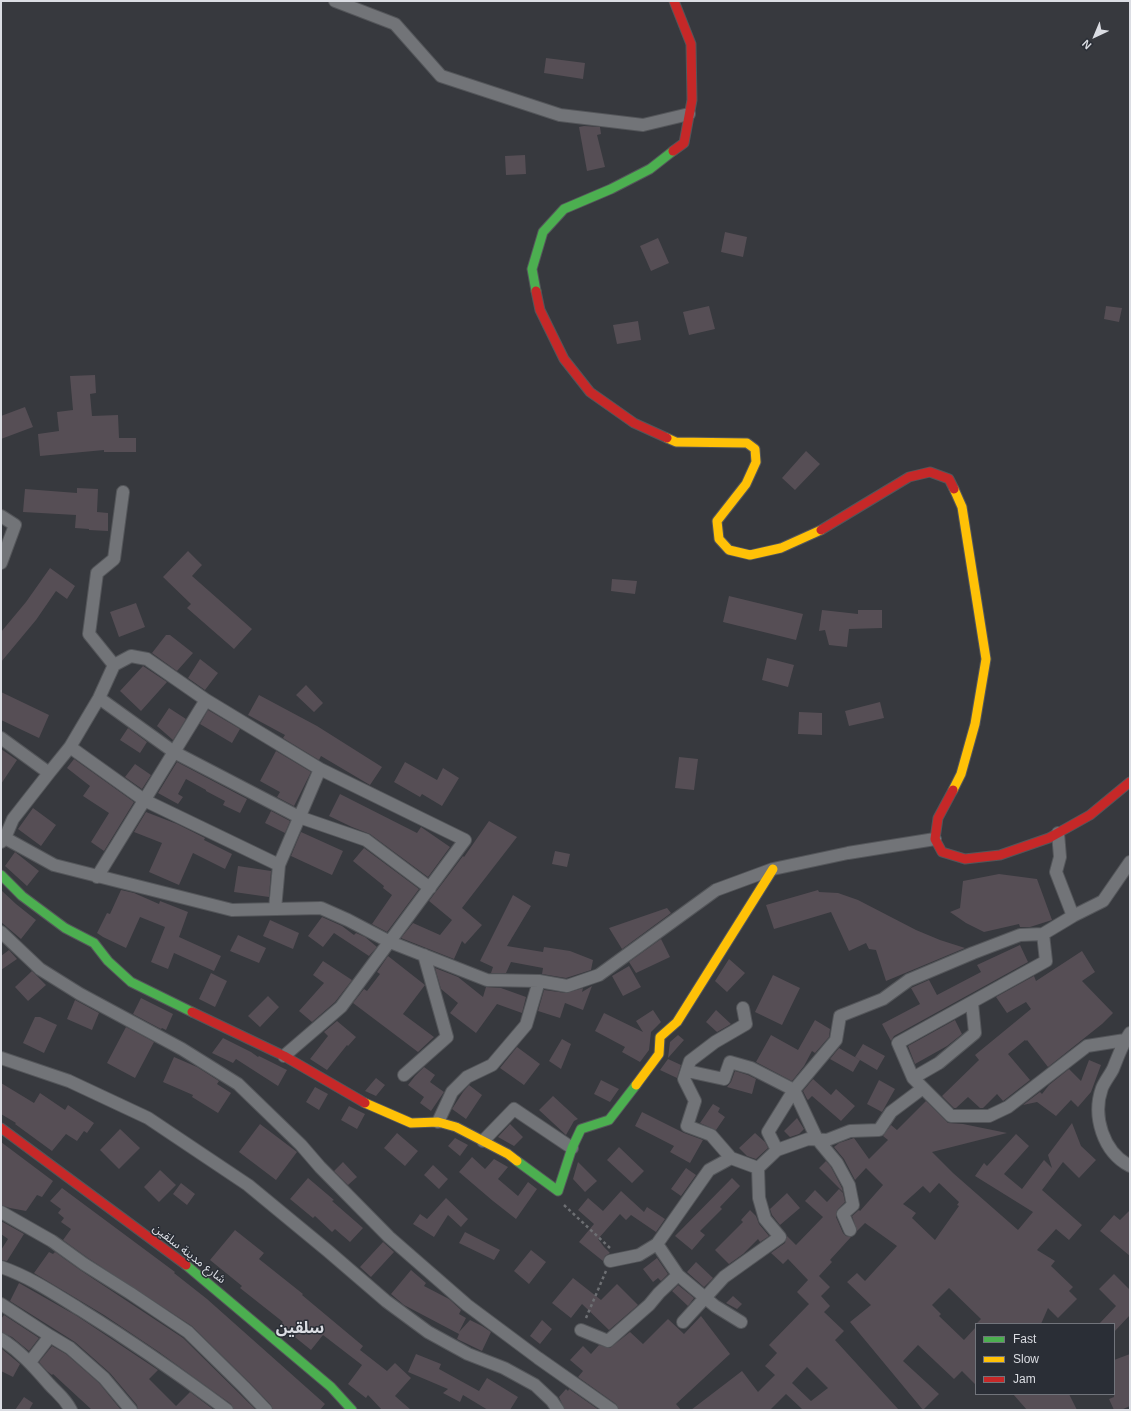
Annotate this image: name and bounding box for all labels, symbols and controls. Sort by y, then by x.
north arrow [1075,16,1115,56]
text: N [1080,38,1094,52]
street label: شارع مدينة سلقين [150,1221,228,1287]
district label: سلقين [276,1319,324,1339]
legend [975,1323,1115,1395]
text: Fast [1013,1332,1036,1346]
text: Slow [1013,1352,1039,1366]
text: Jam [1013,1372,1036,1386]

